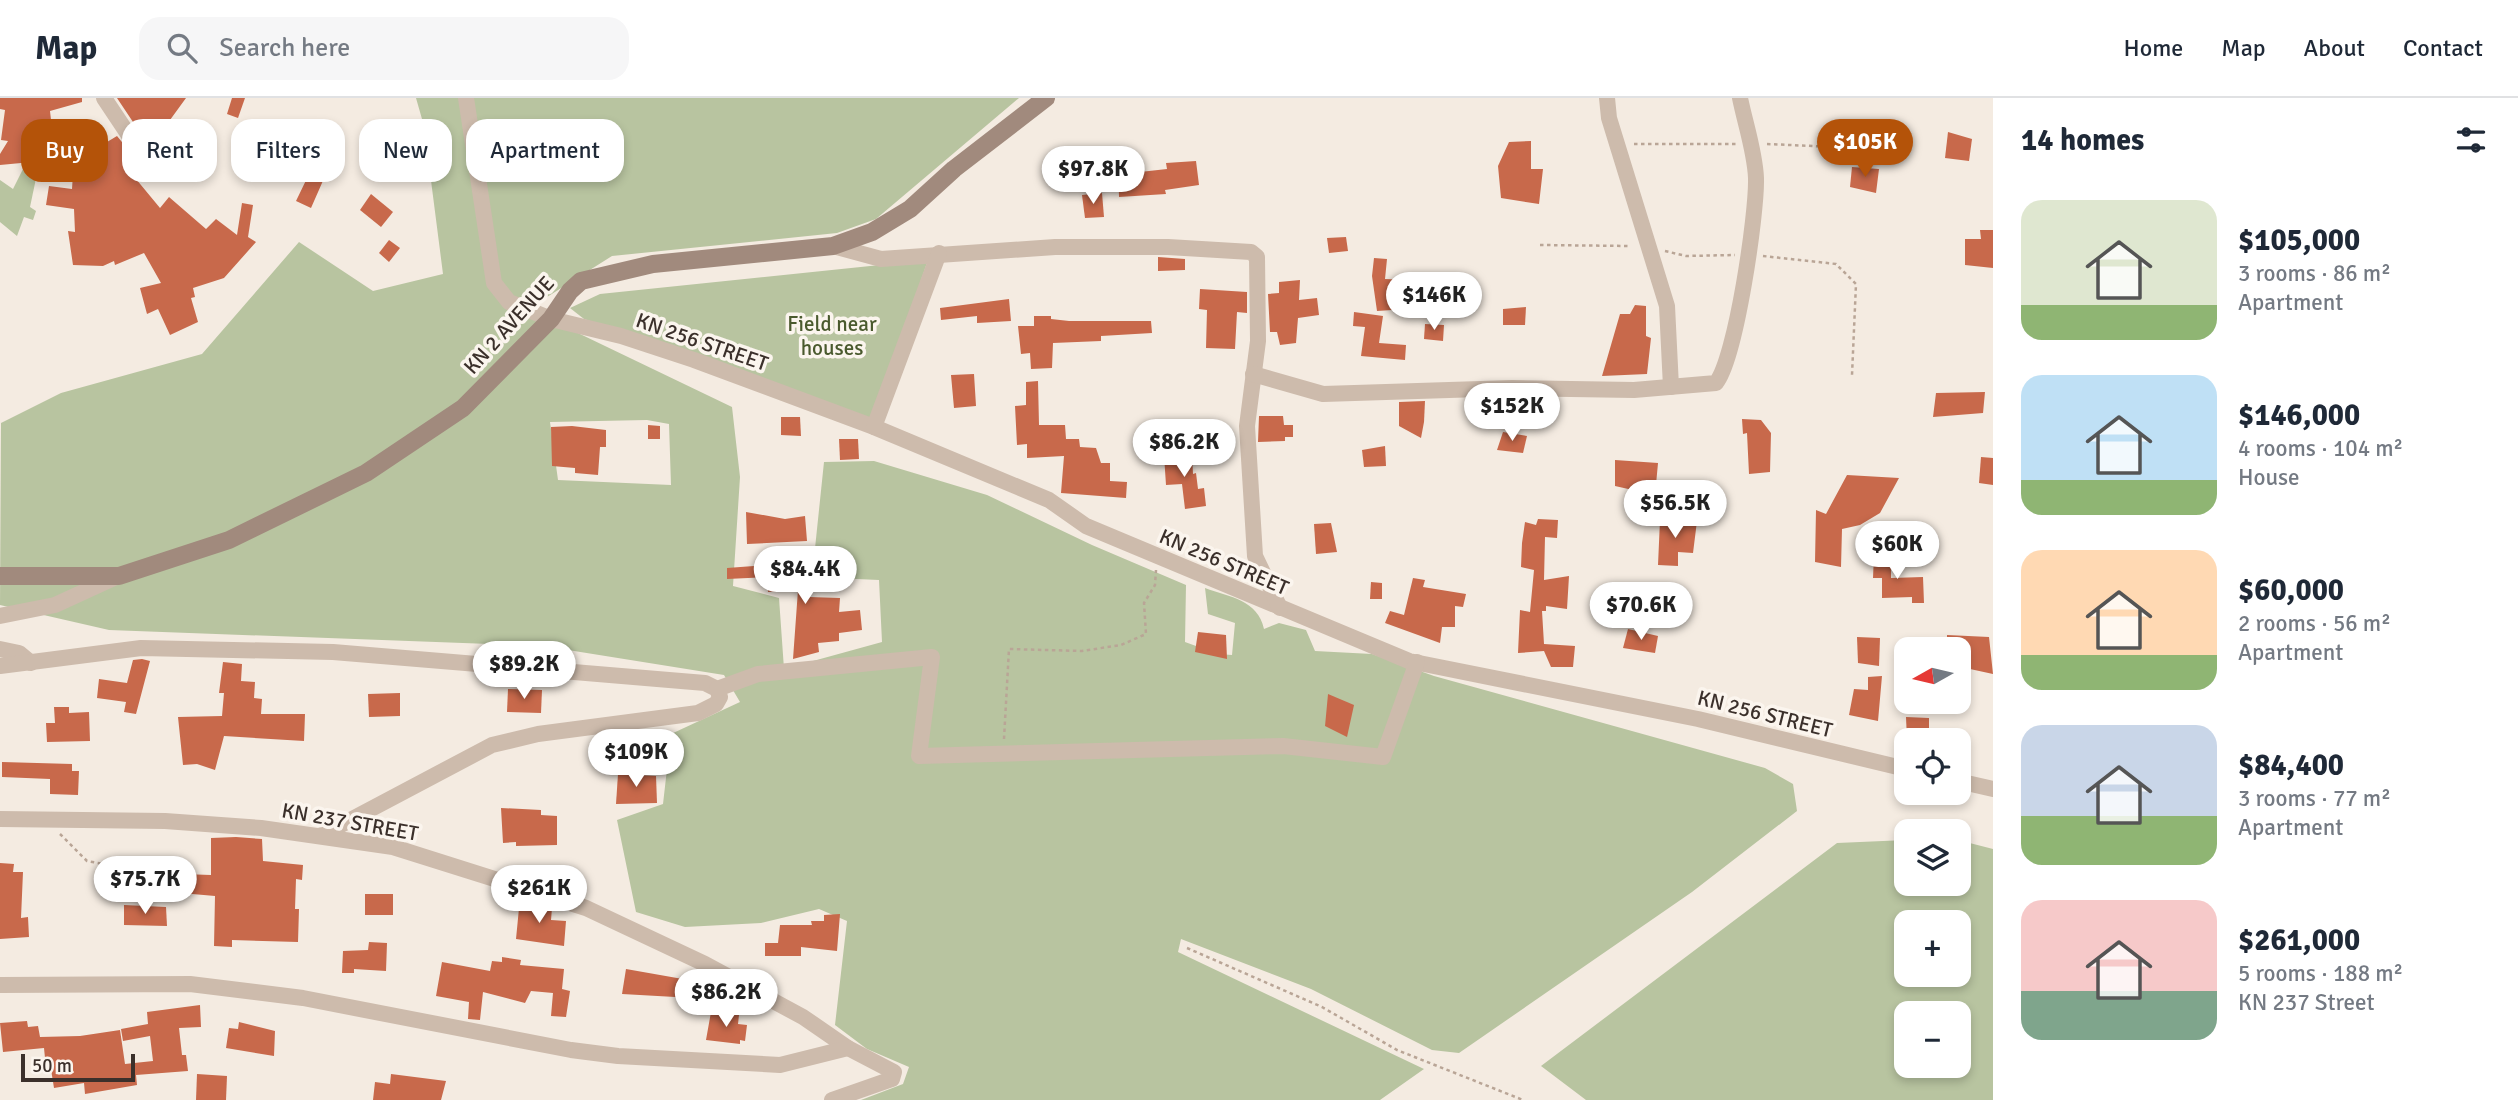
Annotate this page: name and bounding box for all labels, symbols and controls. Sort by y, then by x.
search box [139,17,629,80]
text: Map [35,28,97,69]
icon: search [163,29,201,67]
text: Search here [219,32,350,64]
text: Home [2123,33,2183,63]
text: Map [2221,33,2266,63]
text: About [2304,33,2365,63]
text: Contact [2403,33,2483,63]
chip: Buy [21,119,108,182]
chip: Rent [122,119,217,182]
chip: Filters [231,119,345,182]
chip: New [359,119,452,182]
chip: Apartment [466,119,624,182]
pin: $105K [1816,120,1914,179]
icon: filters [2452,121,2490,159]
text: 14 homes [2021,122,2144,159]
text: $105K [1833,127,1897,156]
pin: $97.8K [1036,146,1150,206]
text: $97.8K [1058,154,1128,183]
text: $105,000 [2238,222,2360,259]
icon: home [2077,228,2161,312]
text: 3 rooms · 86 m² [2238,259,2391,288]
street label: KN 2 AVENUE [458,270,560,380]
pin: $146K [1385,272,1483,332]
text: $146K [1402,280,1466,309]
text: Apartment [2238,288,2343,317]
street label: KN 256 STREET [632,307,772,377]
park label: Field near houses [787,311,877,361]
pin: $152K [1463,384,1561,443]
text: $152K [1480,391,1544,420]
text: $146,000 [2238,397,2360,434]
icon: home [2077,403,2161,487]
pin: $86.2K [1127,420,1241,479]
text: $86.2K [1149,427,1219,456]
text: 4 rooms · 104 m² [2238,434,2403,463]
text: House [2238,463,2300,492]
pin: $56.5K [1618,480,1732,540]
text: $56.5K [1640,488,1710,517]
pin: $60K [1856,522,1938,581]
street label: KN 256 STREET [1155,523,1293,601]
text: $60K [1871,529,1923,558]
pin: $84.4K [748,546,862,606]
text: $84.4K [770,554,840,583]
text: $60,000 [2238,572,2344,609]
icon: home [2077,578,2161,662]
pin: $70.6K [1584,582,1698,642]
text: $70.6K [1606,590,1676,619]
text: 2 rooms · 56 m² [2238,609,2391,638]
north arrow [1894,637,1970,714]
map controls [1894,637,1971,1078]
text: Apartment [2238,638,2343,667]
pin: $89.2K [467,642,581,701]
text: $89.2K [489,649,559,678]
street label: KN 256 STREET [1695,685,1836,743]
button: locate [1894,728,1971,805]
pin: $109K [587,730,685,789]
text: $109K [604,737,668,766]
text: $84,400 [2238,747,2344,784]
icon: home [2077,753,2161,837]
text: 3 rooms · 77 m² [2238,784,2391,813]
street label: KN 237 STREET [280,797,421,847]
text: Apartment [2238,813,2343,842]
button: layers [1894,819,1971,896]
pin: $75.7K [88,856,202,916]
text: $75.7K [110,864,180,893]
pin: $261K [490,866,588,925]
text: $261K [507,873,571,902]
button: + [1894,910,1971,987]
text: $261,000 [2238,922,2360,959]
icon: home [2077,928,2161,1012]
text: 5 rooms · 188 m² [2238,959,2403,988]
pin: $86.2K [669,970,783,1029]
text: $86.2K [691,977,761,1006]
text: KN 237 Street [2238,988,2375,1017]
button: − [1894,1001,1971,1078]
scale bar [21,1051,135,1083]
text: 50 m [32,1054,72,1078]

